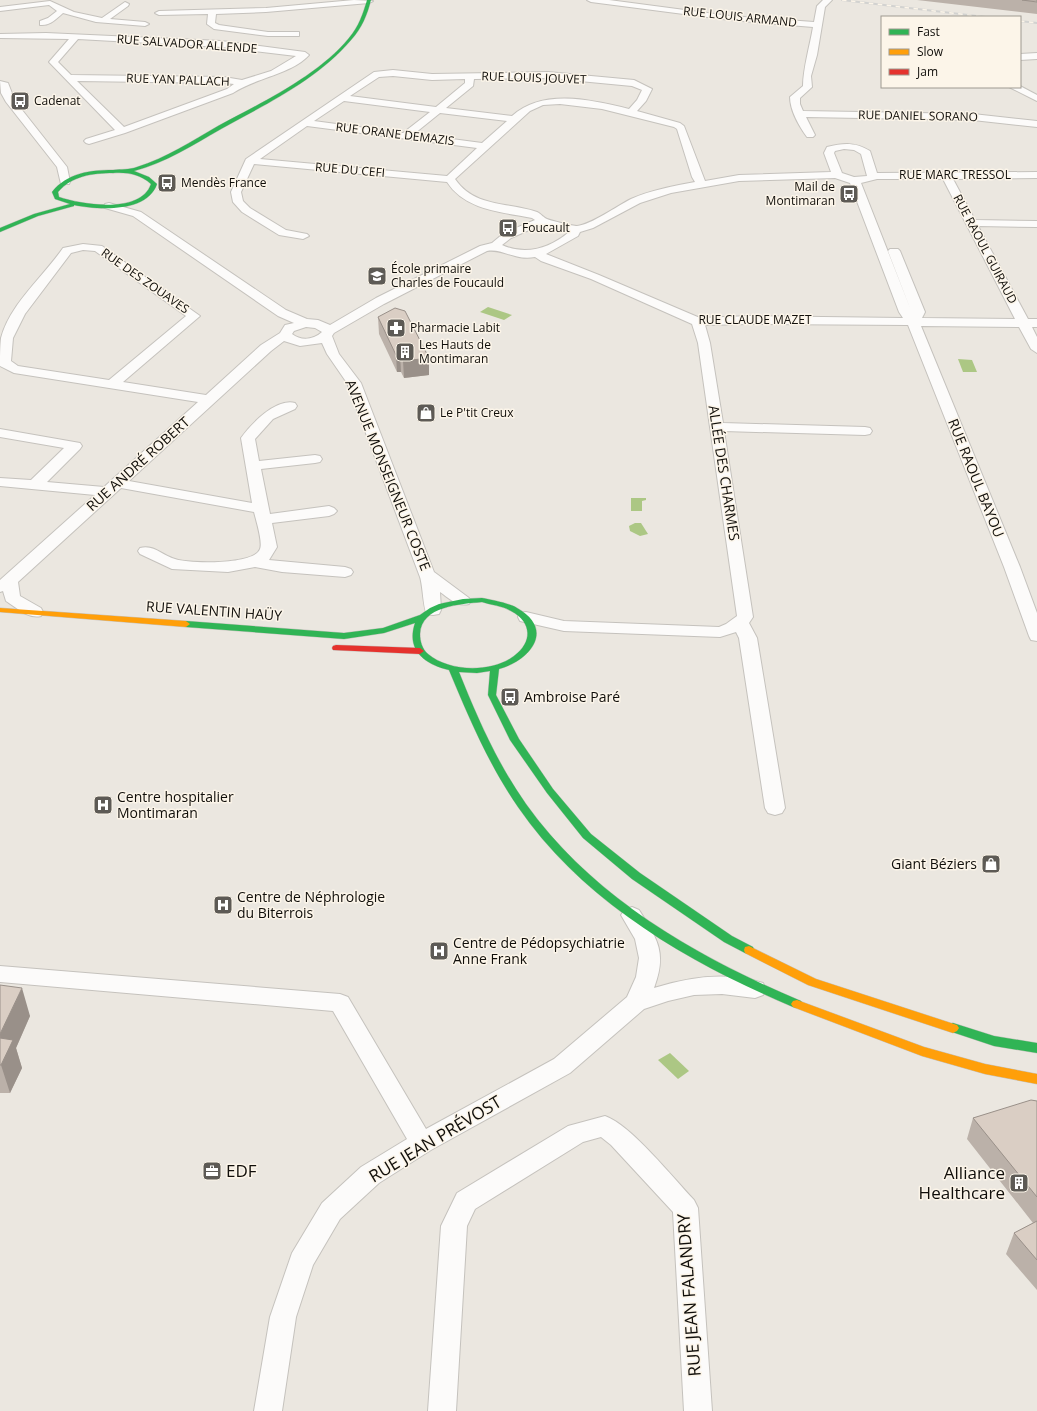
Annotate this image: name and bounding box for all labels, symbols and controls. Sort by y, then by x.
street label: RUE LOUIS ARMAND [682,2,798,31]
legend [881,16,1021,88]
text: Fast [917,23,940,40]
street label: RUE SALVADOR ALLENDE [116,30,258,57]
text: Slow [917,43,944,60]
text: Jam [916,63,938,80]
street label: RUE LOUIS JOUVET [481,67,587,88]
street label: RUE YAN PALLACH [126,69,230,90]
bus stop icon: Cadenat [9,90,31,112]
place label: Cadenat [34,92,81,109]
street label: RUE DANIEL SORANO [858,106,978,125]
street label: RUE ORANE DEMAZIS [335,118,455,149]
street label: RUE DU CEFI [314,158,386,181]
street label: RUE MARC TRESSOL [899,166,1011,183]
bus stop icon: Mendès France [156,172,178,194]
place label: Mendès France [181,174,267,191]
place label: Mail de Montimaran [766,178,835,209]
bus stop icon: Mail de Montimaran [838,183,860,205]
street label: RUE RAOUL GUIRAUD [949,191,1022,306]
bus stop icon: Foucault [497,217,519,239]
place label: Foucault [522,219,570,236]
street label: RUE DES ZOUAVES [98,244,193,317]
place label: École primaire Charles de Foucauld [391,260,504,291]
school or university icon: École primaire Charles de Foucauld [366,265,388,287]
street label: RUE CLAUDE MAZET [698,311,812,328]
pharmacy icon: Pharmacie Labit [385,317,407,339]
place label: Pharmacie Labit [410,319,500,336]
place label: Les Hauts de Montimaran [419,336,491,367]
building icon: Les Hauts de Montimaran [394,341,416,363]
street label: AVENUE MONSEIGNEUR COSTE [341,377,436,573]
shop icon: Le P'tit Creux [415,402,437,424]
place label: Le P'tit Creux [440,404,514,421]
street label: ALLÉE DES CHARMES [704,404,745,542]
street label: RUE ANDRÉ ROBERT [82,412,193,515]
street label: RUE RAOUL BAYOU [944,416,1009,540]
street label: RUE VALENTIN HAÜY [145,596,283,625]
bus stop icon: Ambroise Paré [499,686,521,708]
place label: Ambroise Paré [524,687,620,706]
place label: Centre hospitalier Montimaran [117,787,234,822]
hospital icon: Centre hospitalier Montimaran [92,794,114,816]
shop icon: Giant Béziers [980,853,1002,875]
place label: Giant Béziers [891,854,977,873]
place label: Centre de Néphrologie du Biterrois [237,887,385,922]
hospital icon: Centre de Néphrologie du Biterrois [212,894,234,916]
place label: Centre de Pédopsychiatrie Anne Frank [453,933,625,968]
hospital icon: Centre de Pédopsychiatrie Anne Frank [428,940,450,962]
street label: RUE JEAN PRÉVOST [364,1090,506,1187]
place label: EDF [226,1159,257,1182]
office icon: EDF [201,1160,223,1182]
place label: Alliance Healthcare [919,1161,1005,1204]
building icon: Alliance Healthcare [1008,1172,1030,1194]
street label: RUE JEAN FALANDRY [671,1212,706,1377]

